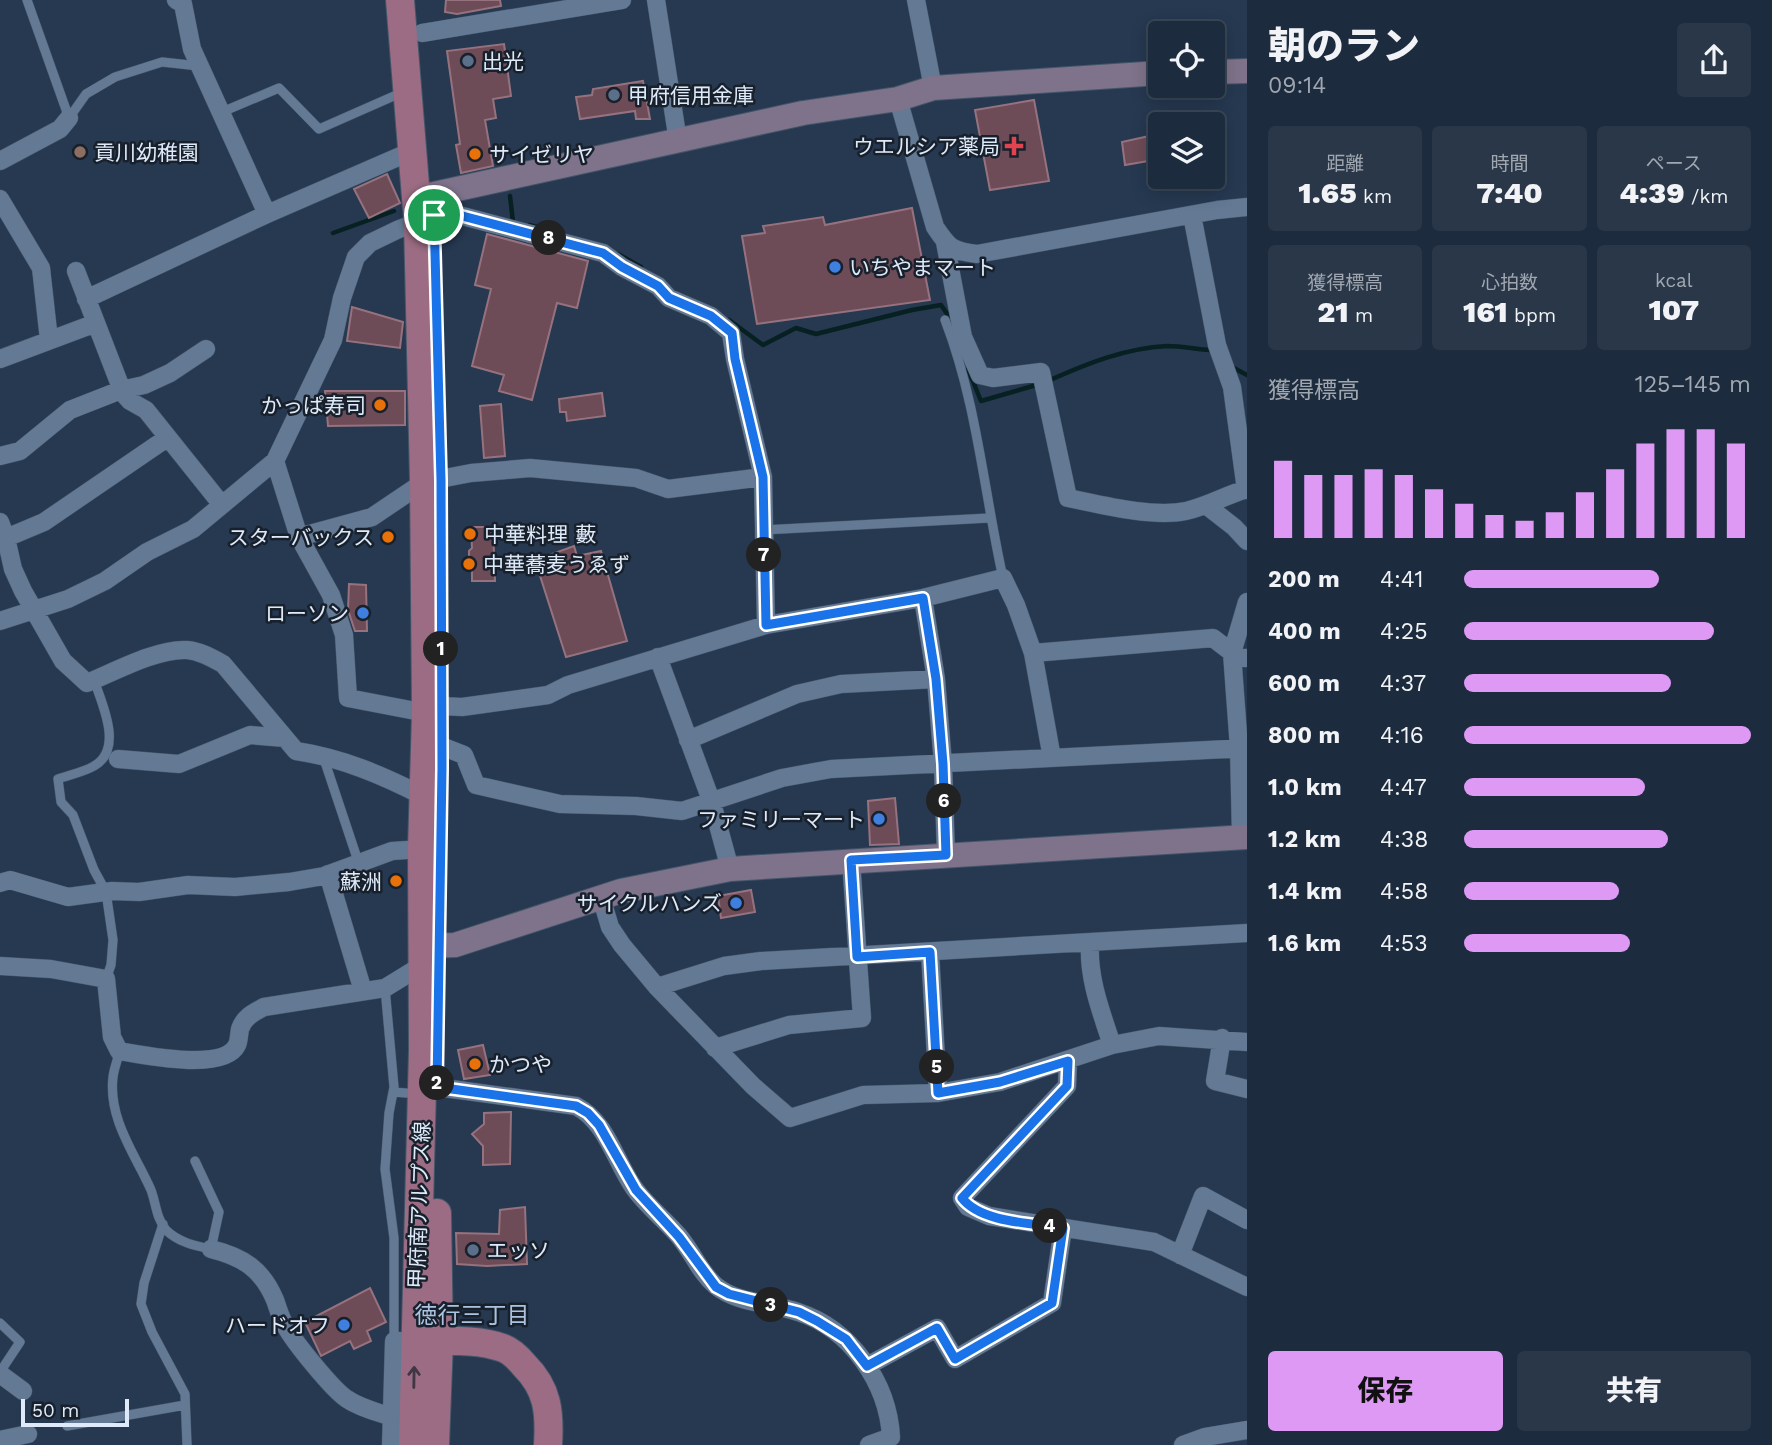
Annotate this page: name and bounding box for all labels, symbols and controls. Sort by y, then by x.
map controls [1148,21,1225,189]
button: locate [1148,21,1225,98]
button: share [1677,23,1751,97]
text: 朝のラン [1268,24,1420,68]
place label: 出光 [482,49,524,74]
marker: 出光 [460,53,476,69]
text: 09:14 [1268,72,1326,99]
place label: 甲府信用金庫 [628,83,754,108]
marker: 甲府信用金庫 [606,87,622,103]
button: layers [1148,112,1225,189]
place label: ウエルシア薬局 [853,134,1000,159]
marker: ウエルシア薬局 [1006,138,1022,154]
place label: 貢川幼稚園 [94,140,199,165]
place label: サイゼリヤ [489,142,594,167]
marker: 貢川幼稚園 [72,144,88,160]
marker: サイゼリヤ [467,146,483,162]
text: 距離 [1326,152,1364,175]
text: 時間 [1490,152,1529,175]
text: ペース [1646,152,1702,175]
text: 1.65 [1298,175,1357,210]
text: 7:40 [1476,175,1543,210]
text: 4:39 [1619,175,1685,210]
pin [404,185,464,245]
text: km [1357,185,1392,208]
text: /km [1685,185,1728,208]
icon: arrive [415,196,453,234]
pin: 8 [532,220,566,256]
text: 8 [543,226,554,249]
place label: いちやまマート [849,255,996,280]
marker: いちやまマート [827,259,843,275]
text: kcal [1655,269,1693,292]
text: 獲得標高 [1307,271,1383,294]
text: 心拍数 [1481,271,1538,294]
text: 107 [1648,292,1699,327]
text: 21 [1317,294,1349,329]
text: 161 [1463,294,1508,329]
text: m [1349,304,1373,327]
text: bpm [1508,304,1556,327]
text: 125–145 m [1635,371,1751,398]
text: 獲得標高 [1268,377,1360,404]
place label: かっぱ寿司 [261,393,366,418]
marker: かっぱ寿司 [372,397,388,413]
place label: 中華料理 藪 [484,522,596,547]
place label: スターバックス [228,525,374,550]
marker: 中華料理 藪 [462,526,478,542]
marker: スターバックス [380,529,396,545]
pin: 7 [746,538,782,572]
text: 7 [758,543,769,566]
place label: 中華蕎麦うゑず [483,552,630,577]
marker: 中華蕎麦うゑず [461,556,477,572]
text: 200 m [1268,566,1340,593]
text: 4:41 [1380,566,1424,593]
place label: ローソン [265,601,349,626]
marker: ローソン [355,605,371,621]
text: 400 m [1268,618,1341,645]
text: 4:25 [1380,618,1428,645]
pin: 1 [424,632,458,666]
text: 1 [436,637,445,660]
text: 600 m [1268,670,1340,697]
text: 4:37 [1380,670,1426,697]
text: 800 m [1268,722,1340,749]
text: 4:16 [1380,722,1424,749]
text: 1.0 km [1268,774,1342,801]
text: 4:47 [1380,774,1427,801]
pin: 6 [926,784,962,818]
text: 6 [938,789,949,812]
place label: ファミリーマート [697,807,865,832]
marker: ファミリーマート [871,811,887,827]
text: 1.2 km [1268,826,1341,853]
text: 4:38 [1380,826,1428,853]
place label: 蘇洲 [340,869,382,894]
marker: 蘇洲 [388,873,404,889]
text: 1.4 km [1268,878,1342,905]
text: 4:58 [1380,878,1428,905]
place label: サイクルハンズ [576,891,722,916]
marker: サイクルハンズ [728,895,744,911]
text: 1.6 km [1268,930,1341,957]
text: 4:53 [1380,930,1428,957]
pin: 5 [920,1050,954,1084]
place label: かつや [489,1052,552,1077]
text: 5 [931,1055,942,1078]
marker: かつや [467,1056,483,1072]
pin: 2 [420,1066,454,1100]
text: 2 [431,1071,442,1094]
street label: 甲府南アルプス線 [404,1121,434,1289]
pin: 4 [1032,1208,1068,1244]
text: 4 [1043,1214,1056,1237]
place label: エッソ [487,1238,550,1263]
marker: エッソ [465,1242,481,1258]
pin: 3 [754,1288,788,1322]
text: 3 [765,1293,776,1316]
district label: 徳行三丁目 [415,1302,530,1329]
place label: ハードオフ [225,1313,330,1338]
marker: ハードオフ [336,1317,352,1333]
button: 保存 [1268,1351,1503,1431]
button: 共有 [1517,1351,1751,1431]
one-way arrow [407,1366,421,1389]
scale bar [21,1396,130,1428]
text: 50 m [32,1399,79,1422]

